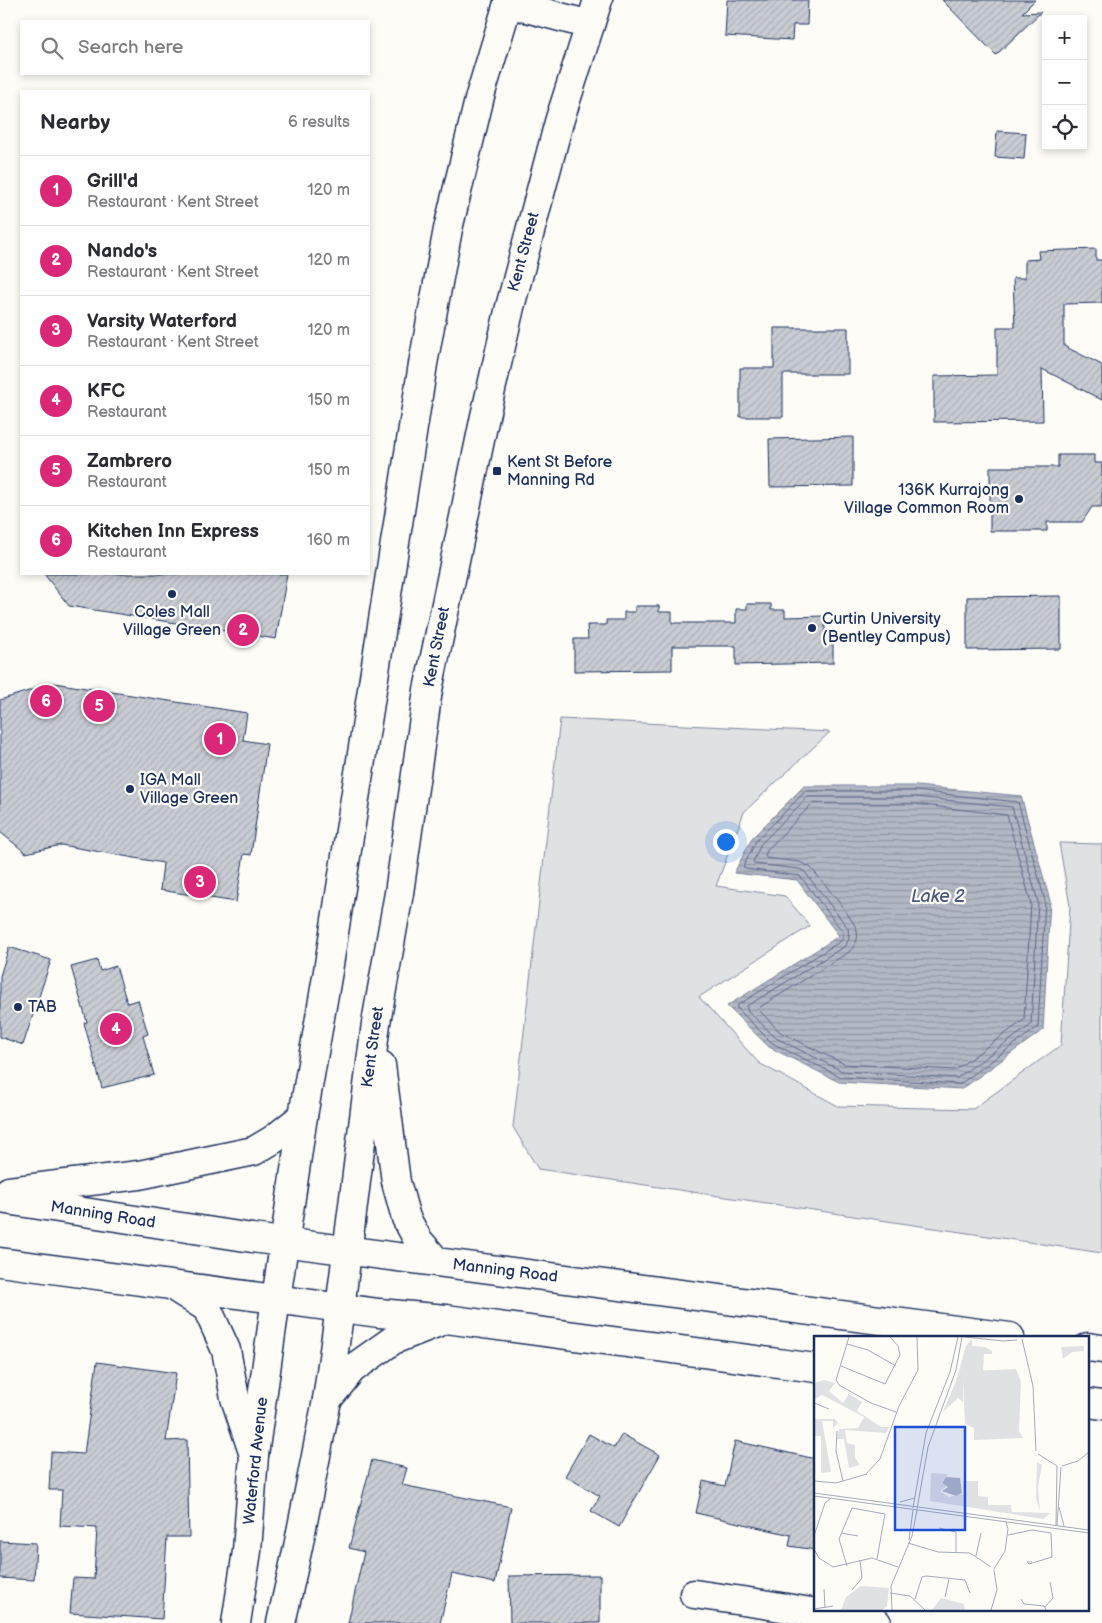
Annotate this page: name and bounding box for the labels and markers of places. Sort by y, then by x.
place label: Kent St Before Manning Rd [507,453,613,490]
marker: Kent St Before Manning Rd [491,465,503,477]
place label: 136K Kurrajong Village Common Room [844,481,1009,518]
marker: 136K Kurrajong Village Common Room [1013,493,1025,505]
marker: Coles Mall Village Green [166,588,178,600]
place label: Coles Mall Village Green [123,603,221,640]
place label: Curtin University (Bentley Campus) [822,610,951,647]
pin: 2 [227,611,259,649]
marker: Curtin University (Bentley Campus) [806,622,818,634]
pin: 6 [30,682,62,720]
pin: 5 [83,687,115,725]
pin: 1 [204,720,236,758]
place label: IGA Mall Village Green [140,771,238,808]
marker: IGA Mall Village Green [124,783,136,795]
pin: 3 [184,863,216,901]
place label: TAB [28,998,57,1017]
marker: TAB [12,1001,24,1013]
pin: 4 [100,1010,132,1048]

